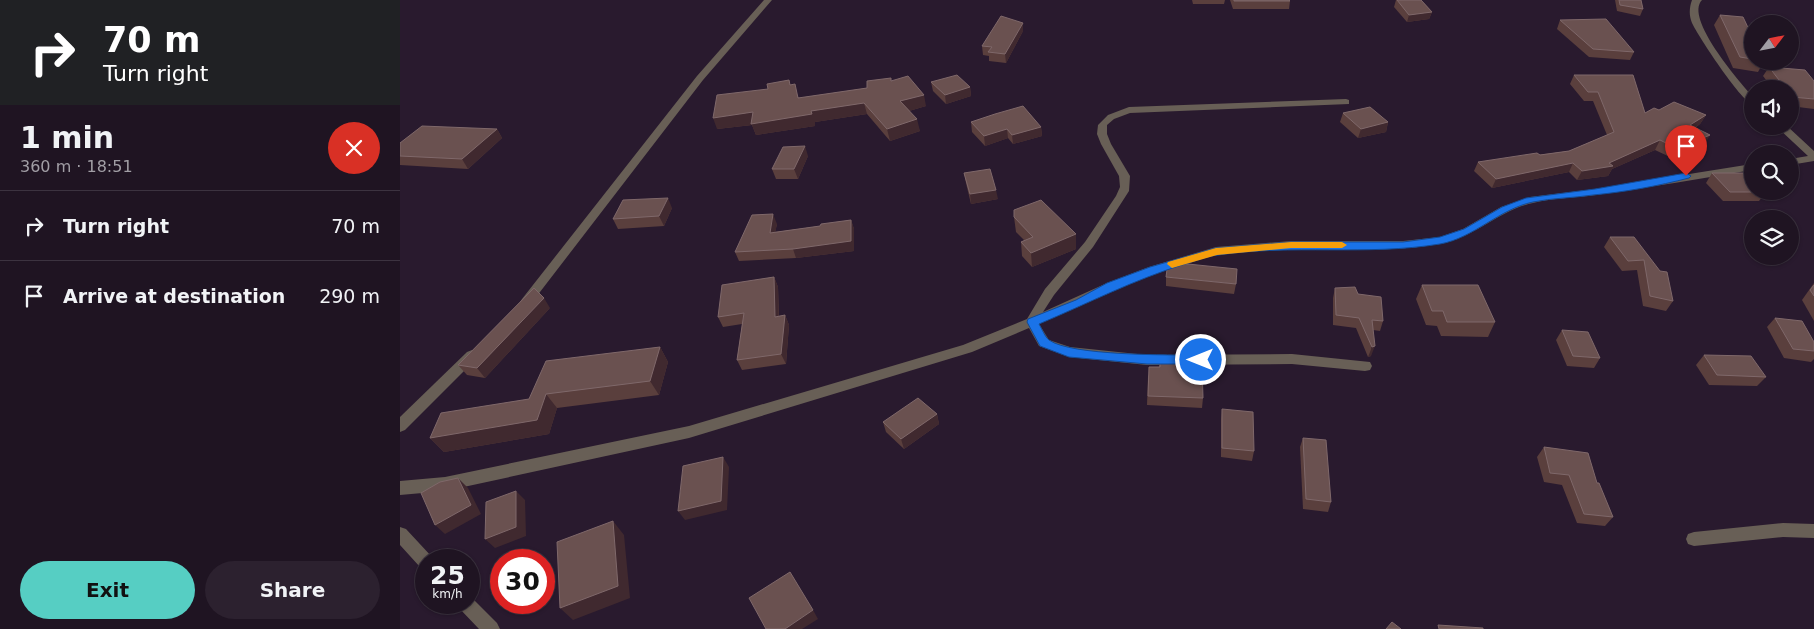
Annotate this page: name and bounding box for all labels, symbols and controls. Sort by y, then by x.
north arrow [1744,15,1799,70]
map controls [1744,15,1799,265]
icon: right [20,20,85,85]
text: 70 m [103,20,200,60]
text: Turn right [103,61,208,86]
button: sound [1744,80,1799,135]
text: 1 min [20,120,114,155]
button: close [328,122,380,174]
pin [1665,125,1707,176]
icon: arrive [1672,132,1700,160]
button: search [1744,145,1799,200]
text: 360 m · 18:51 [20,157,133,176]
button: layers [1744,210,1799,265]
icon: right [20,212,48,240]
text: Turn right [63,215,169,237]
text: 70 m [331,215,380,237]
icon: arrive [20,282,48,310]
text: Arrive at destination [63,285,285,307]
text: 290 m [319,285,380,307]
position arrow [1174,333,1226,385]
speed limit sign: 30 [490,549,555,614]
button: Exit [20,561,195,619]
button: Share [205,561,380,619]
text: 25 [430,561,465,590]
text: km/h [432,587,463,601]

